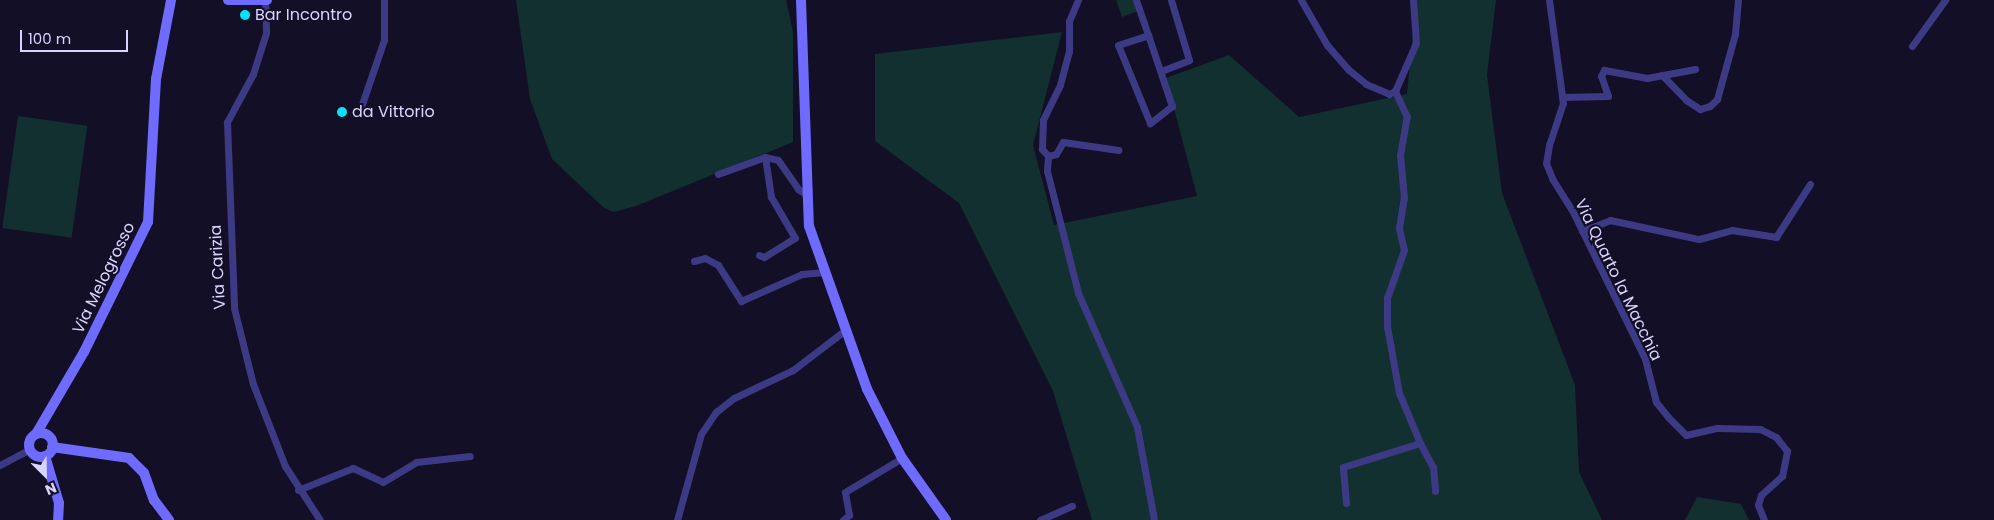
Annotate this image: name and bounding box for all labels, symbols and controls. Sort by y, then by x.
place label: Bar Incontro [255,5,352,25]
marker: Bar Incontro [239,9,251,21]
scale bar [22,20,130,52]
text: 100 m [28,28,71,49]
place label: da Vittorio [352,102,435,122]
marker: da Vittorio [336,106,348,118]
street label: Via Quarto la Macchia [1570,196,1666,364]
street label: Via Melogrosso [69,219,139,337]
street label: Via Carizia [206,224,230,310]
north arrow [20,450,70,500]
text: N [42,478,60,500]

